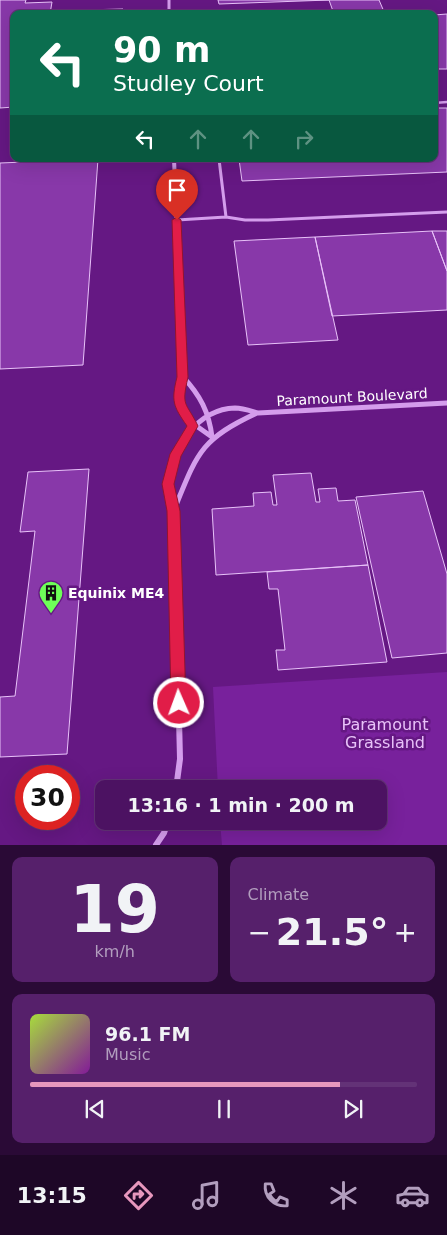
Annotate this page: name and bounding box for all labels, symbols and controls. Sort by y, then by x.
icon: left [30,30,95,95]
text: 90 m [113,30,210,70]
text: Studley Court [113,71,264,96]
icon: left [131,125,159,153]
icon: ahead [184,125,212,153]
icon: ahead [237,125,265,153]
icon: right [290,125,318,153]
pin [156,169,198,220]
icon: arrive [163,176,191,204]
street label: Paramount Boulevard [276,385,428,409]
building icon: Equinix ME4 [38,580,64,614]
place label: Equinix ME4 [68,585,165,601]
position arrow [152,676,204,728]
park label: Paramount Grassland [341,715,429,752]
speed limit sign: 30 [15,765,80,830]
text: 13:16 · 1 min · 200 m [127,794,355,816]
text: 19 [70,872,160,947]
text: Climate [248,885,309,904]
text: 21.5° [276,910,389,954]
text: − [248,916,271,949]
text: + [394,916,417,949]
text: km/h [95,942,135,961]
text: 96.1 FM [105,1023,190,1045]
text: Music [105,1045,151,1064]
icon: previous [81,1095,109,1123]
icon: pause [210,1095,238,1123]
icon: next [339,1095,367,1123]
icon: directions [121,1178,156,1213]
icon: music [189,1178,224,1213]
icon: phone [258,1178,293,1213]
icon: climate [326,1178,361,1213]
icon: car [395,1178,430,1213]
text: 13:15 [17,1183,87,1208]

